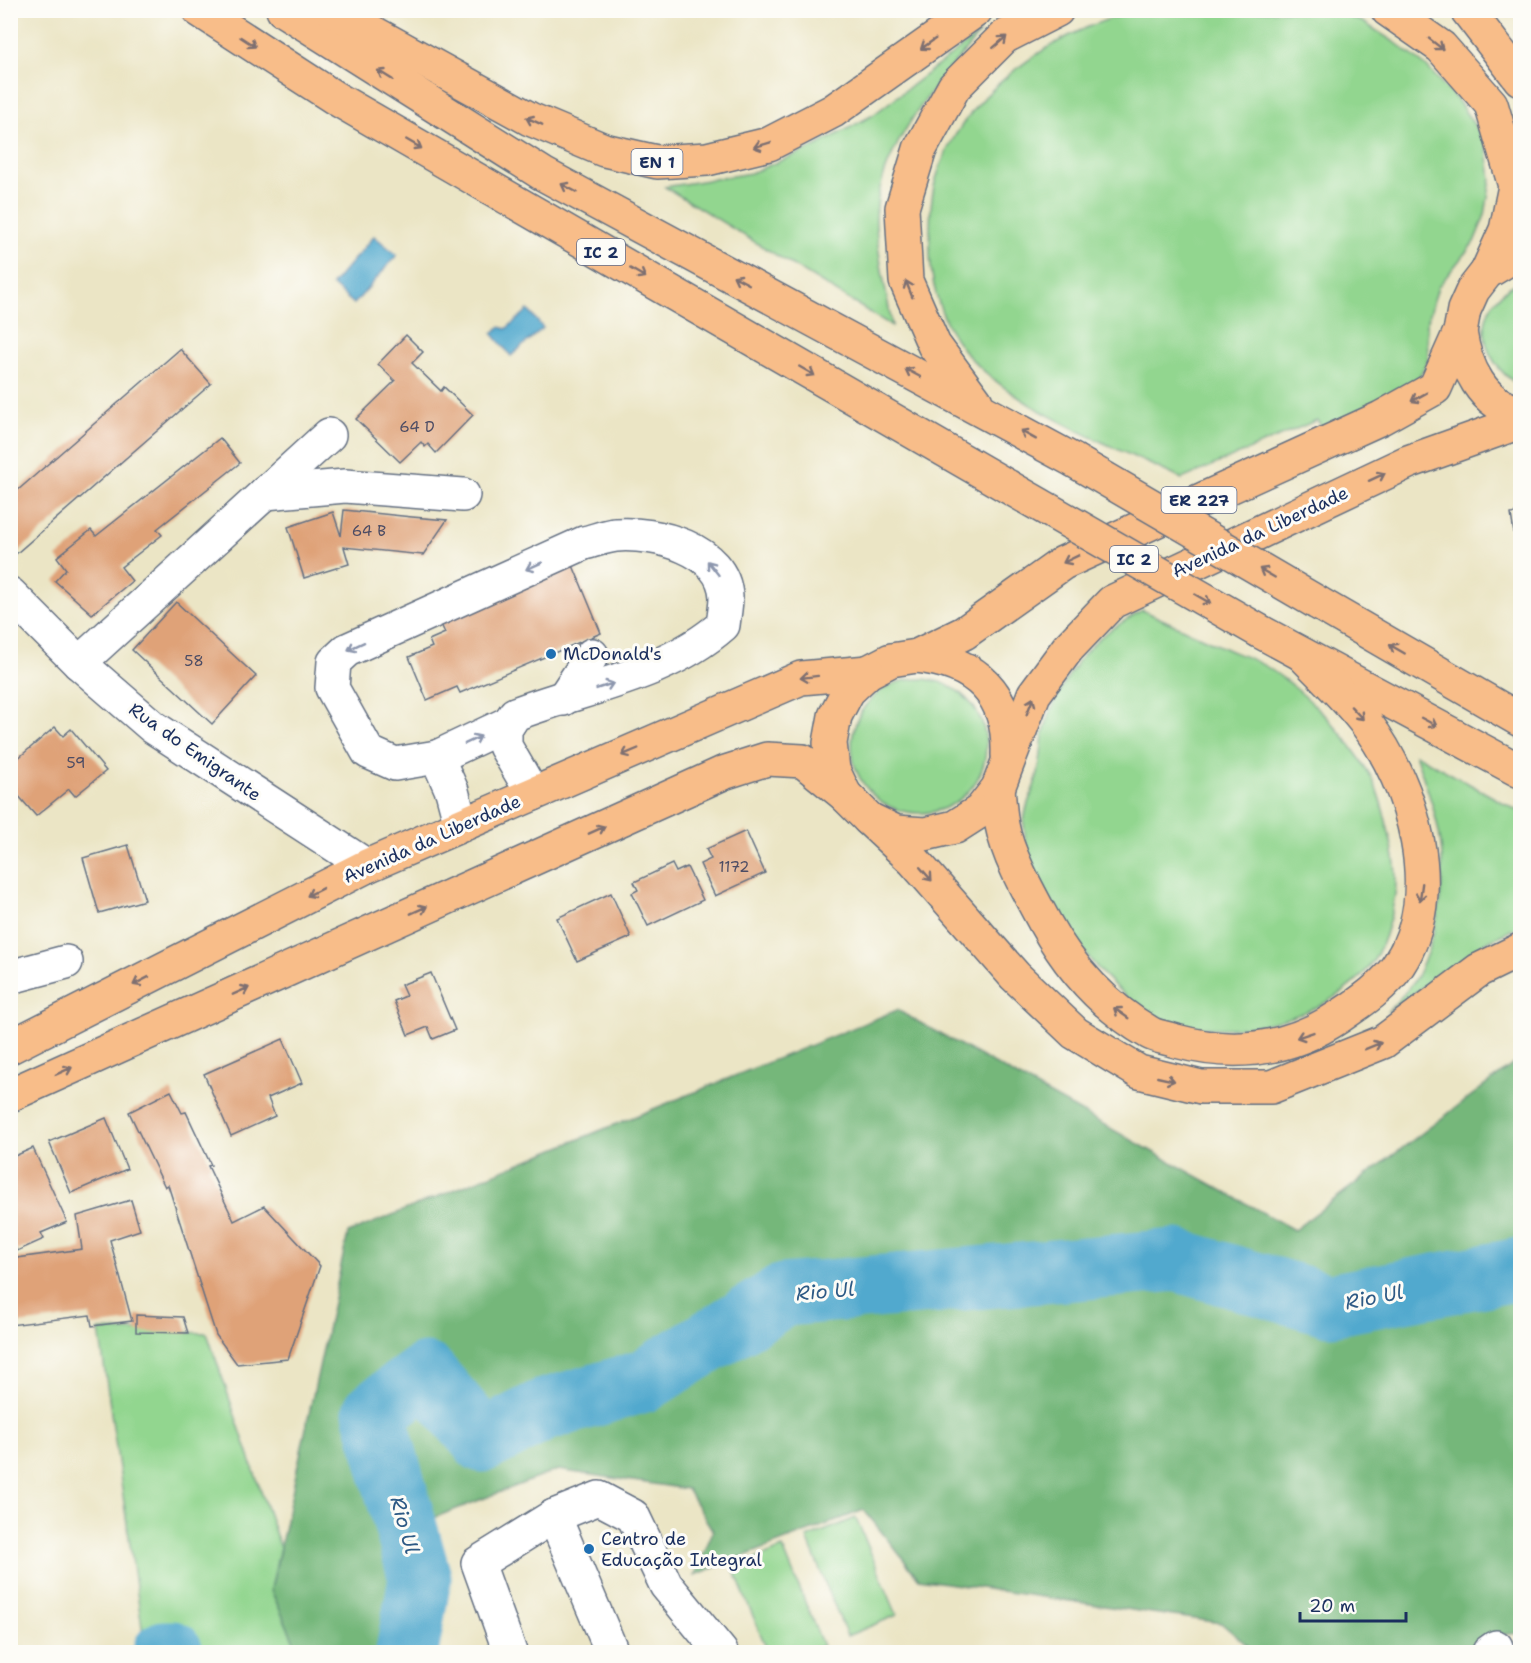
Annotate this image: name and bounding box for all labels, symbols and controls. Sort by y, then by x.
one-way arrow [992,35,1007,49]
one-way arrow [239,37,256,49]
one-way arrow [921,38,937,50]
one-way arrow [1428,38,1444,50]
one-way arrow [377,69,394,81]
one-way arrow [526,114,544,126]
one-way arrow [405,139,423,150]
one-way arrow [753,140,772,151]
road number: EN 1 [632,149,682,175]
one-way arrow [561,182,578,194]
road number: IC 2 [577,239,625,265]
one-way arrow [629,267,646,279]
one-way arrow [733,274,750,286]
one-way arrow [903,280,914,299]
one-way arrow [798,365,815,377]
one-way arrow [904,367,922,378]
one-way arrow [1411,391,1428,403]
house number: 64 D [399,417,435,437]
one-way arrow [1020,429,1037,441]
one-way arrow [1367,470,1385,482]
street label: Avenida da Liberdade [1168,481,1352,583]
road number: ER 227 [1162,487,1236,513]
house number: 64 B [352,521,386,541]
road number: IC 2 [1110,546,1158,572]
one-way arrow [1063,554,1081,566]
one-way arrow [525,560,543,572]
one-way arrow [706,560,719,576]
one-way arrow [1259,567,1276,579]
one-way arrow [1194,593,1211,605]
one-way arrow [347,640,365,652]
place label: McDonald's [563,642,662,666]
one-way arrow [1389,642,1406,654]
marker: McDonald's [544,647,558,661]
house number: 58 [184,651,204,671]
one-way arrow [800,672,820,683]
one-way arrow [595,679,613,690]
street label: Rua do Emigrante [124,697,266,807]
one-way arrow [1025,697,1036,715]
one-way arrow [1350,705,1364,720]
one-way arrow [1419,717,1437,728]
one-way arrow [464,733,482,745]
one-way arrow [621,748,639,759]
house number: 59 [67,753,85,773]
street label: Avenida da Liberdade [340,789,524,889]
one-way arrow [587,824,605,835]
house number: 1172 [718,857,750,877]
one-way arrow [919,866,933,881]
one-way arrow [1415,882,1426,902]
one-way arrow [307,887,325,898]
one-way arrow [410,904,428,915]
one-way arrow [133,975,151,987]
one-way arrow [232,985,250,996]
one-way arrow [1112,1006,1129,1019]
one-way arrow [1296,1030,1315,1041]
one-way arrow [1363,1040,1382,1051]
one-way arrow [54,1065,72,1077]
one-way arrow [1156,1073,1175,1085]
water label: Rio Ul [795,1275,855,1307]
water label: Rio Ul [1343,1279,1405,1315]
water label: Rio Ul [384,1493,426,1557]
place label: Centro de Educação Integral [601,1527,763,1572]
marker: Centro de Educação Integral [582,1542,596,1556]
scale bar [1300,1585,1406,1623]
text: 20 m [1309,1594,1355,1618]

